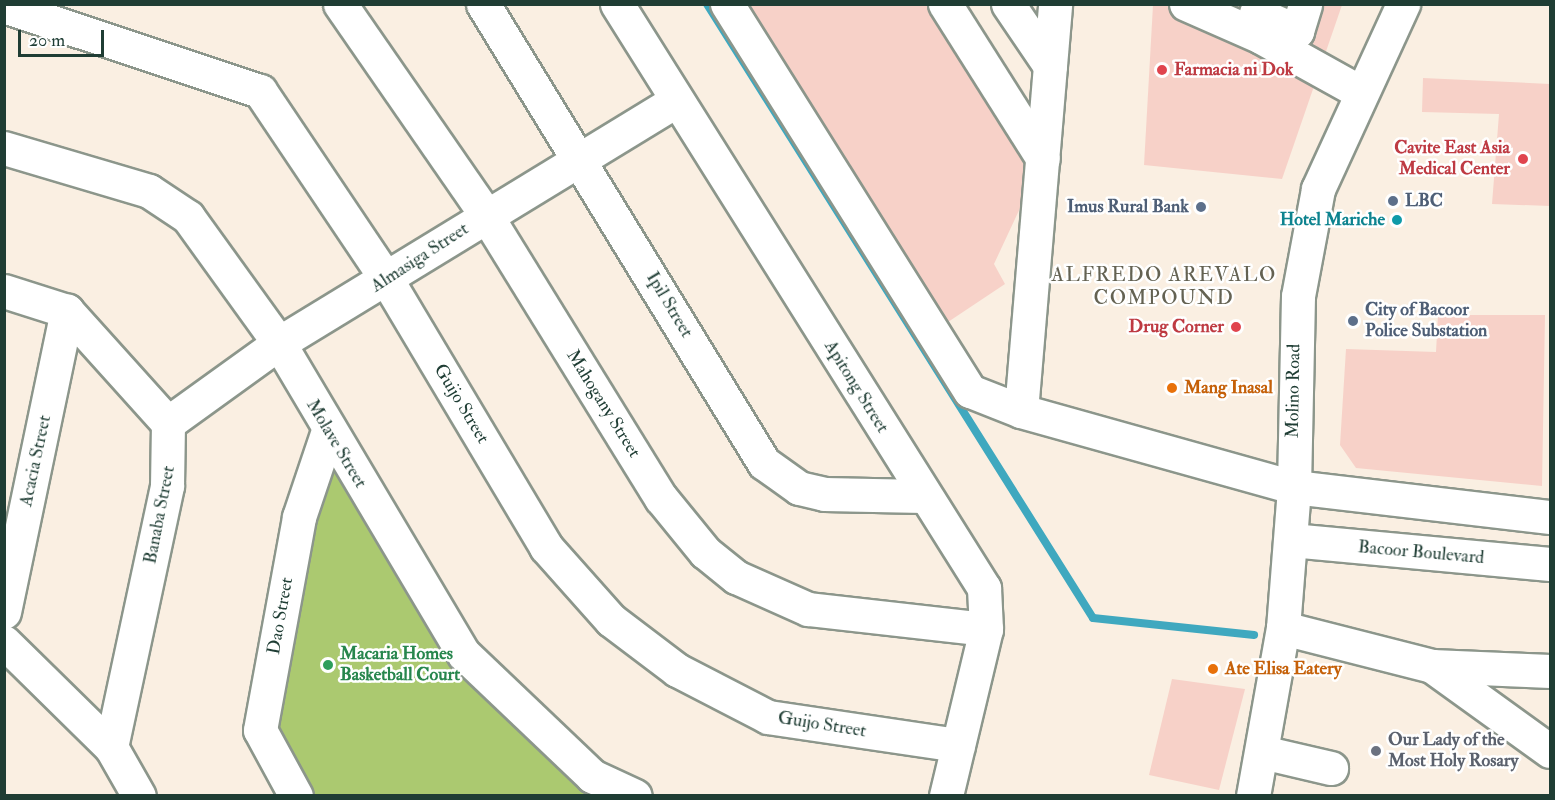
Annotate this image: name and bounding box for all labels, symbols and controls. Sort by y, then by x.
scale bar [21,18,106,56]
text: 20 m [29,29,65,52]
place label: Farmacia ni Dok [1174,59,1293,81]
marker: Farmacia ni Dok [1155,63,1169,77]
place label: Cavite East Asia Medical Center [1394,138,1510,180]
marker: Cavite East Asia Medical Center [1514,150,1532,168]
place label: LBC [1405,190,1443,212]
marker: LBC [1386,194,1400,208]
place label: Imus Rural Bank [1067,196,1189,218]
marker: Imus Rural Bank [1194,200,1208,214]
place label: Hotel Mariche [1280,209,1385,231]
marker: Hotel Mariche [1390,213,1404,227]
street label: Almasiga Street [367,218,473,298]
district label: ALFREDO AREVALO COMPOUND [1051,263,1277,310]
street label: Ipil Street [641,268,697,342]
place label: City of Bacoor Police Substation [1365,300,1487,342]
marker: City of Bacoor Police Substation [1346,314,1360,328]
place label: Drug Corner [1129,316,1224,338]
marker: Drug Corner [1229,320,1243,334]
street label: Apitong Street [819,337,893,437]
street label: Molino Road [1282,344,1306,438]
street label: Mahogany Street [561,346,645,462]
street label: Guijo Street [429,360,493,448]
place label: Mang Inasal [1184,377,1273,399]
marker: Mang Inasal [1165,381,1179,395]
street label: Molave Street [301,396,371,492]
street label: Acacia Street [16,413,56,509]
street label: Banaba Street [140,464,180,566]
street label: Bacoor Boulevard [1357,537,1485,569]
street label: Dao Street [264,576,298,656]
place label: Macaria Homes Basketball Court [340,644,460,686]
marker: Macaria Homes Basketball Court [321,658,335,672]
place label: Ate Elisa Eatery [1225,658,1342,680]
marker: Ate Elisa Eatery [1206,662,1220,676]
street label: Guijo Street [776,707,868,743]
place label: Our Lady of the Most Holy Rosary [1388,730,1518,772]
marker: Our Lady of the Most Holy Rosary [1369,744,1383,758]

